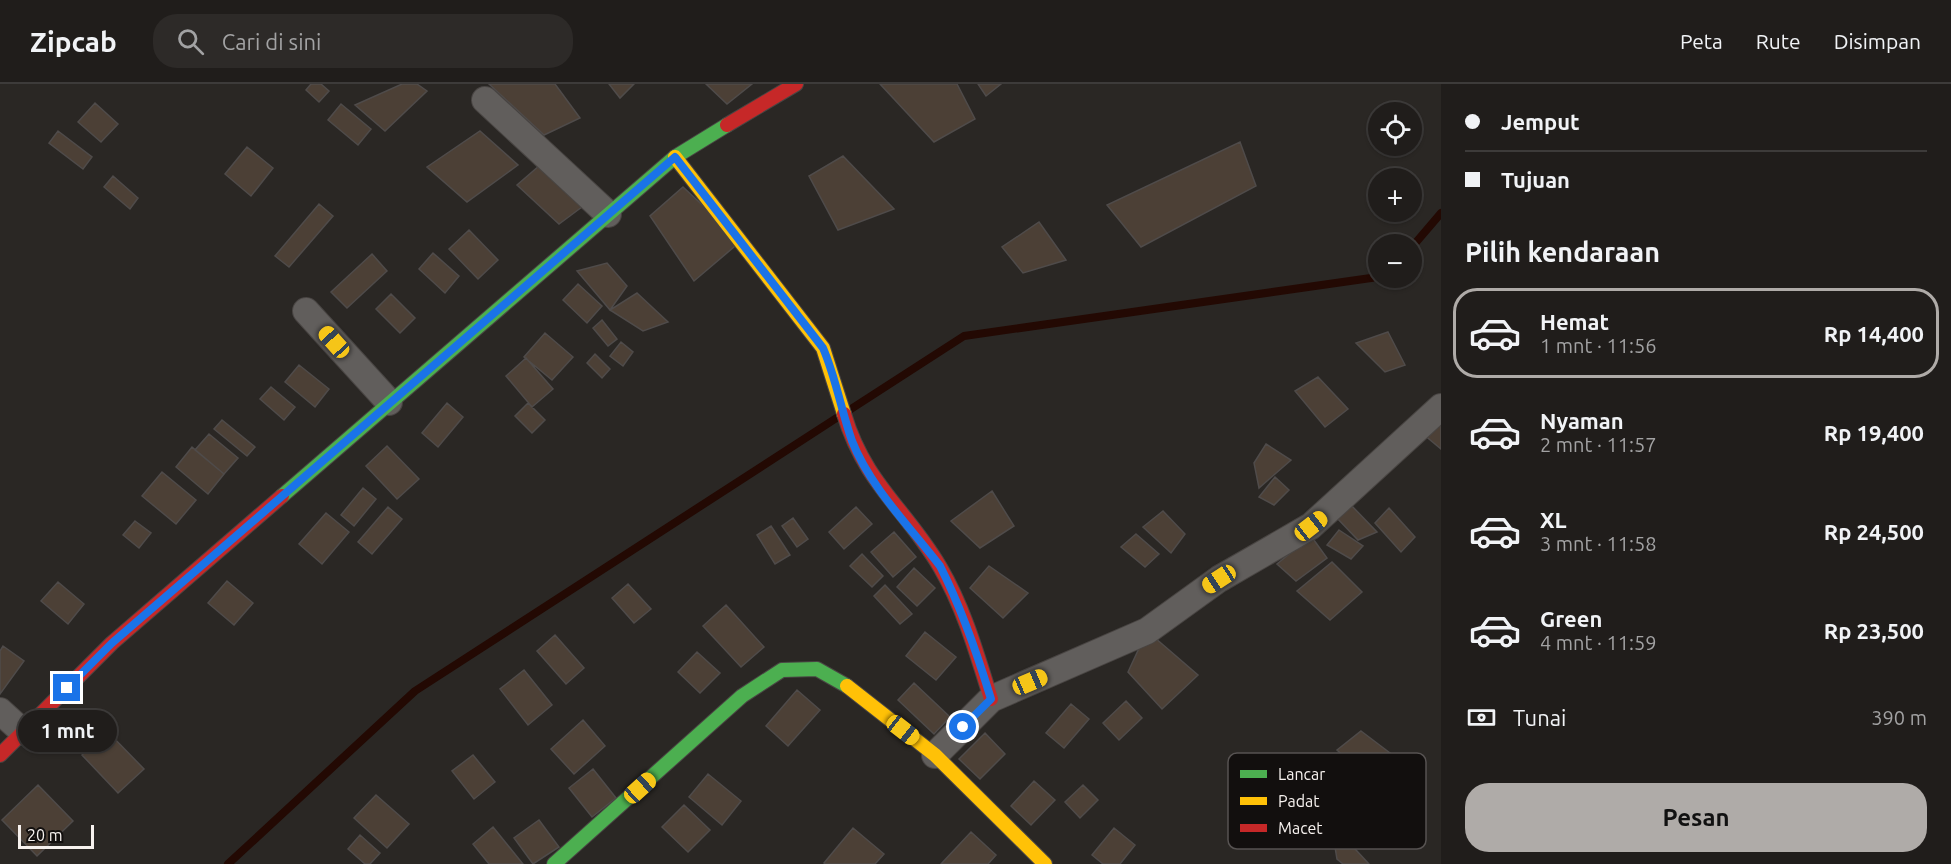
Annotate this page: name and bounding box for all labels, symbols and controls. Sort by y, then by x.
search box [153,14,573,68]
icon: search [174,25,207,58]
text: Zipcab [30,26,117,57]
text: Cari di sini [222,29,321,54]
text: Peta [1680,29,1723,53]
text: Rute [1756,29,1801,53]
text: Disimpan [1834,29,1921,53]
map controls [1368,102,1422,288]
button: locate [1368,102,1422,156]
text: Jemput [1501,109,1580,134]
text: Tujuan [1501,167,1570,192]
button: + [1368,168,1422,222]
button: − [1368,234,1422,288]
text: Pilih kendaraan [1465,237,1660,267]
icon: car [1468,306,1522,360]
text: Hemat [1540,309,1609,334]
text: Rp 14,400 [1824,321,1924,346]
car [315,323,353,361]
text: 1 mnt · 11:56 [1540,334,1657,357]
icon: car [1468,405,1522,459]
text: Nyaman [1540,408,1624,433]
text: Rp 19,400 [1824,420,1924,445]
text: 2 mnt · 11:57 [1540,433,1657,456]
icon: car [1468,504,1522,558]
text: XL [1540,507,1567,532]
car [1291,508,1331,544]
text: Rp 24,500 [1824,519,1924,544]
text: 3 mnt · 11:58 [1540,532,1657,555]
car [1199,562,1239,596]
icon: car [1468,603,1522,657]
text: Green [1540,606,1602,631]
text: Rp 23,500 [1824,618,1924,643]
text: 4 mnt · 11:59 [1540,631,1657,654]
car [1010,667,1050,697]
route end [53,674,80,701]
icon: cash [1465,701,1498,734]
text: Tunai [1513,705,1566,730]
text: 390 m [1871,706,1927,729]
callout: 1 mnt [17,709,116,751]
car [883,712,923,748]
route start [949,713,976,740]
text: 1 mnt [41,719,94,742]
legend [1228,753,1426,849]
text: Lancar [1278,765,1325,783]
car [621,769,659,807]
button: Pesan [1465,783,1927,852]
text: Padat [1278,792,1320,810]
text: Macet [1278,819,1323,837]
scale bar [18,822,94,850]
text: 20 m [27,826,63,844]

